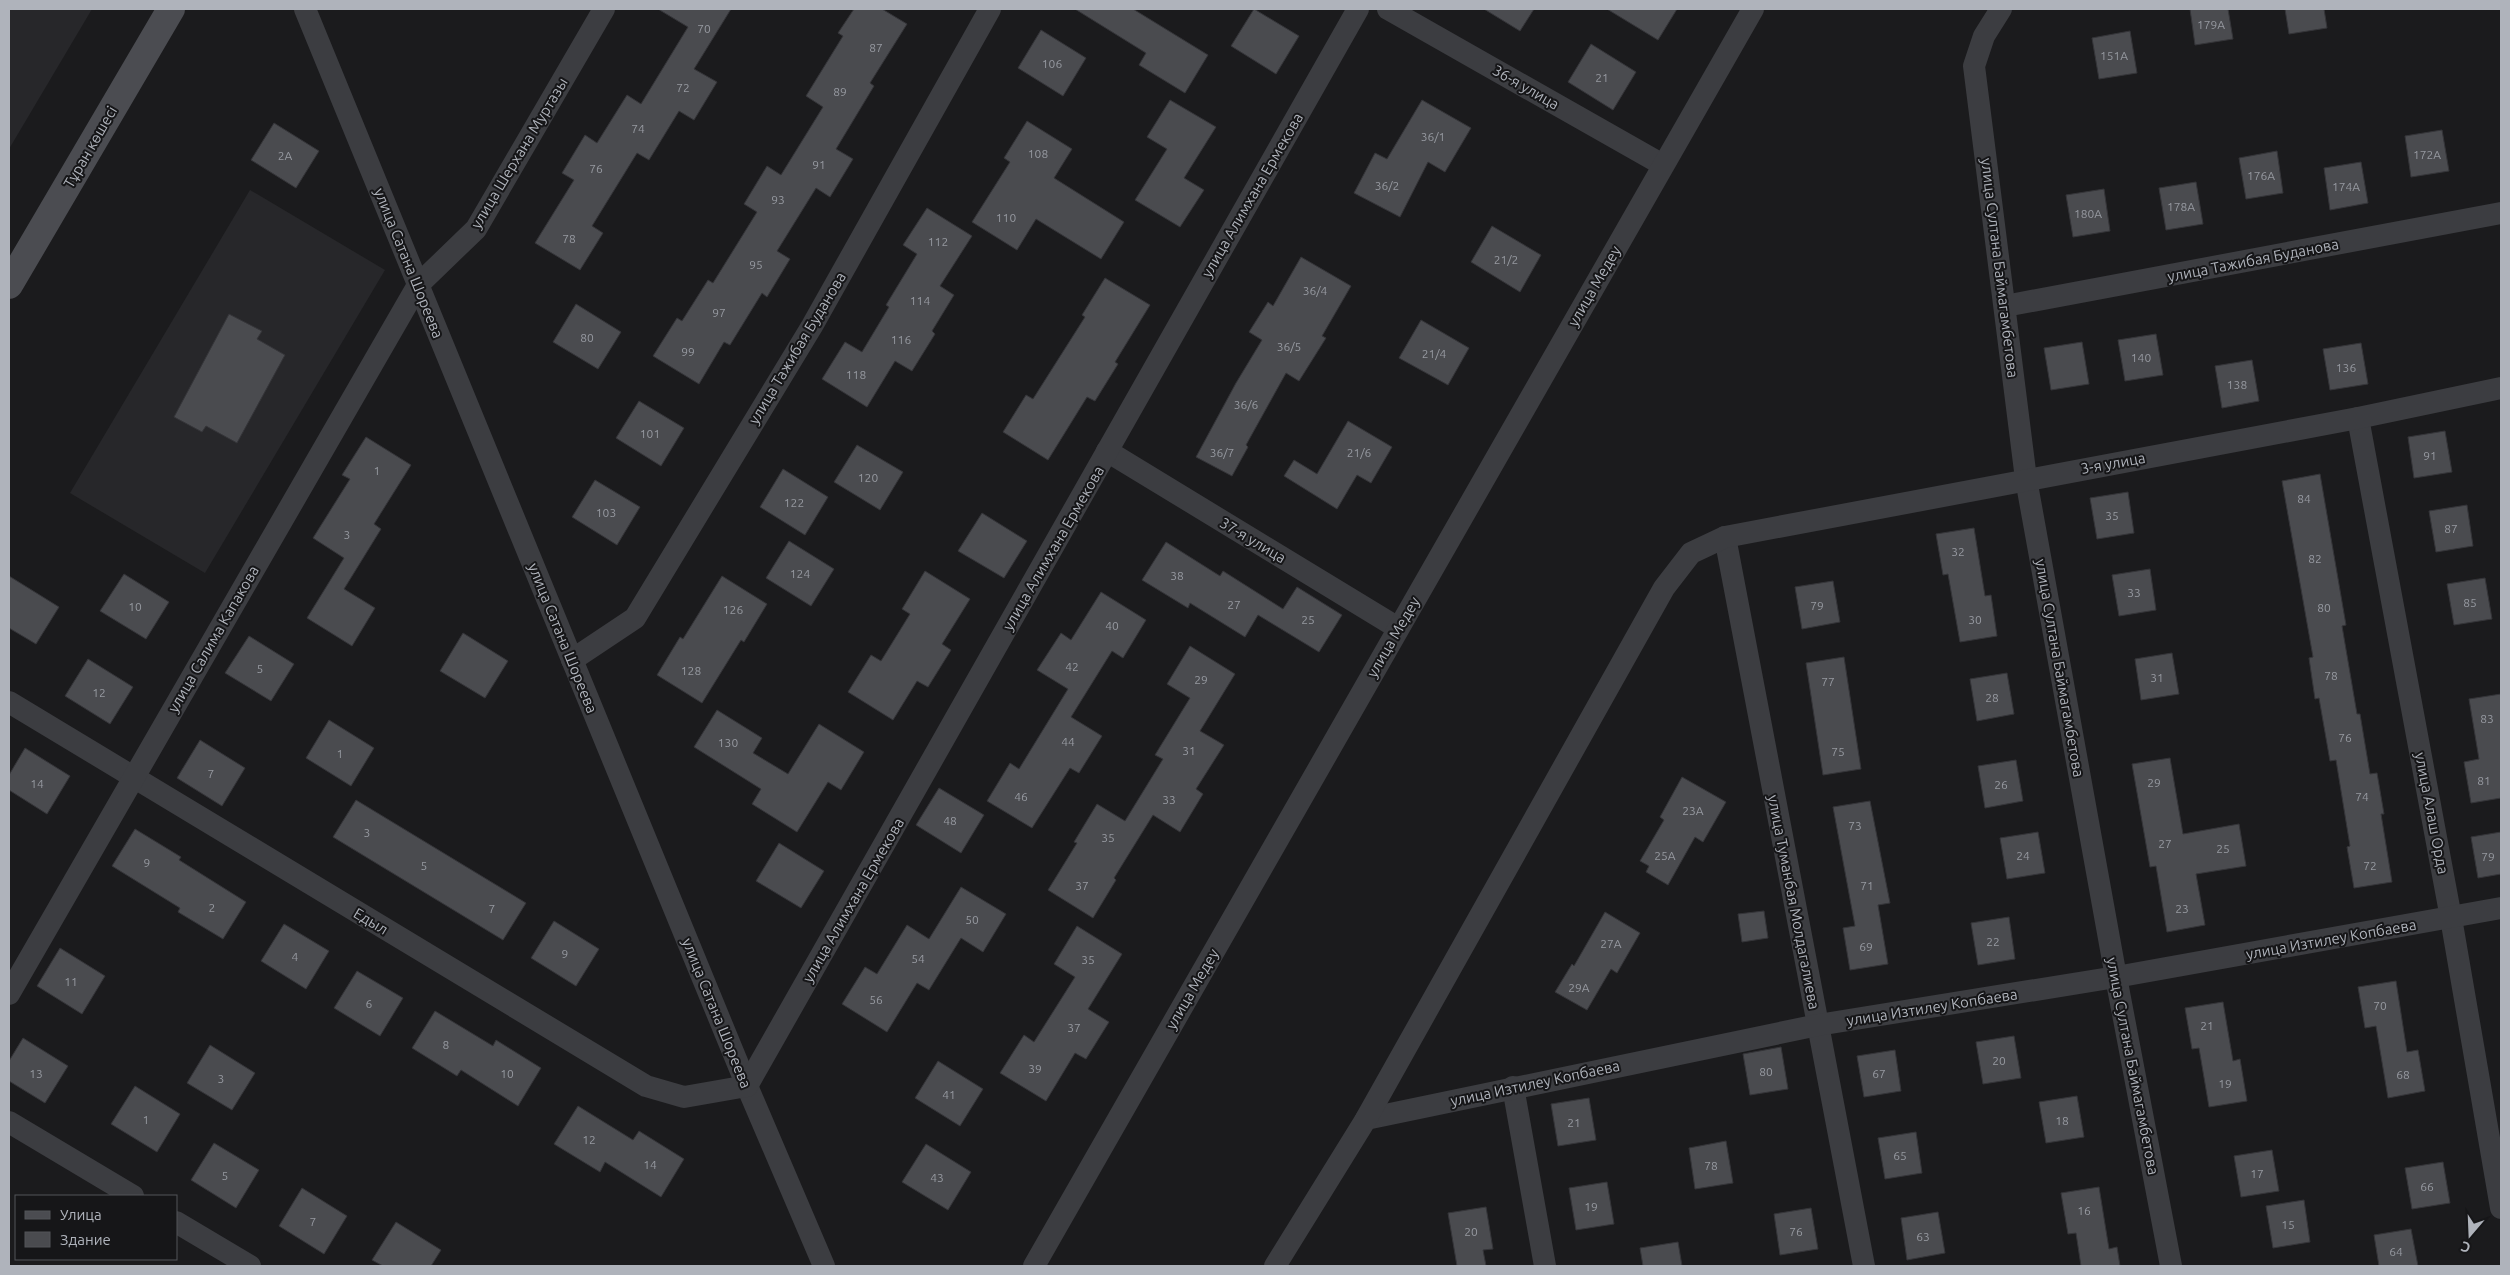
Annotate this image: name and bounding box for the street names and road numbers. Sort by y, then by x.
street label: 36-я улица [1490,61,1562,113]
street label: улица Шерхана Муртазы [467,74,571,232]
street label: Тұран көшесі [60,103,120,191]
street label: улица Алимхана Ермекова [1198,110,1306,280]
street label: улица Султана Баймагамбетова [1978,157,2022,379]
street label: улица Сатана Шореева [371,185,447,341]
street label: улица Тажибая Буданова [2166,235,2340,285]
street label: улица Медеу [1564,243,1624,329]
street label: улица Тажибая Буданова [745,269,849,427]
street label: 3-я улица [2079,449,2147,477]
street label: улица Алимхана Ермекова [999,463,1107,633]
street label: 37-я улица [1217,514,1289,566]
street label: улица Султана Баймагамбетова [2032,558,2088,778]
street label: улица Сатана Шореева [525,560,601,716]
street label: улица Салима Капакова [164,563,262,715]
street label: улица Медеу [1363,594,1423,680]
street label: улица Алаш Орда [2412,751,2452,875]
street label: улица Туманбая Молдагалиева [1765,793,1823,1011]
street label: улица Алимхана Ермекова [799,815,907,985]
street label: Едыл [351,904,391,938]
street label: улица Изтилеу Копбаева [2244,916,2418,962]
street label: улица Сатана Шореева [679,935,755,1091]
street label: улица Медеу [1162,946,1222,1032]
street label: улица Султана Баймагамбетова [2104,956,2162,1176]
street label: улица Изтилеу Копбаева [1845,985,2019,1029]
street label: улица Изтилеу Копбаева [1449,1057,1621,1109]

